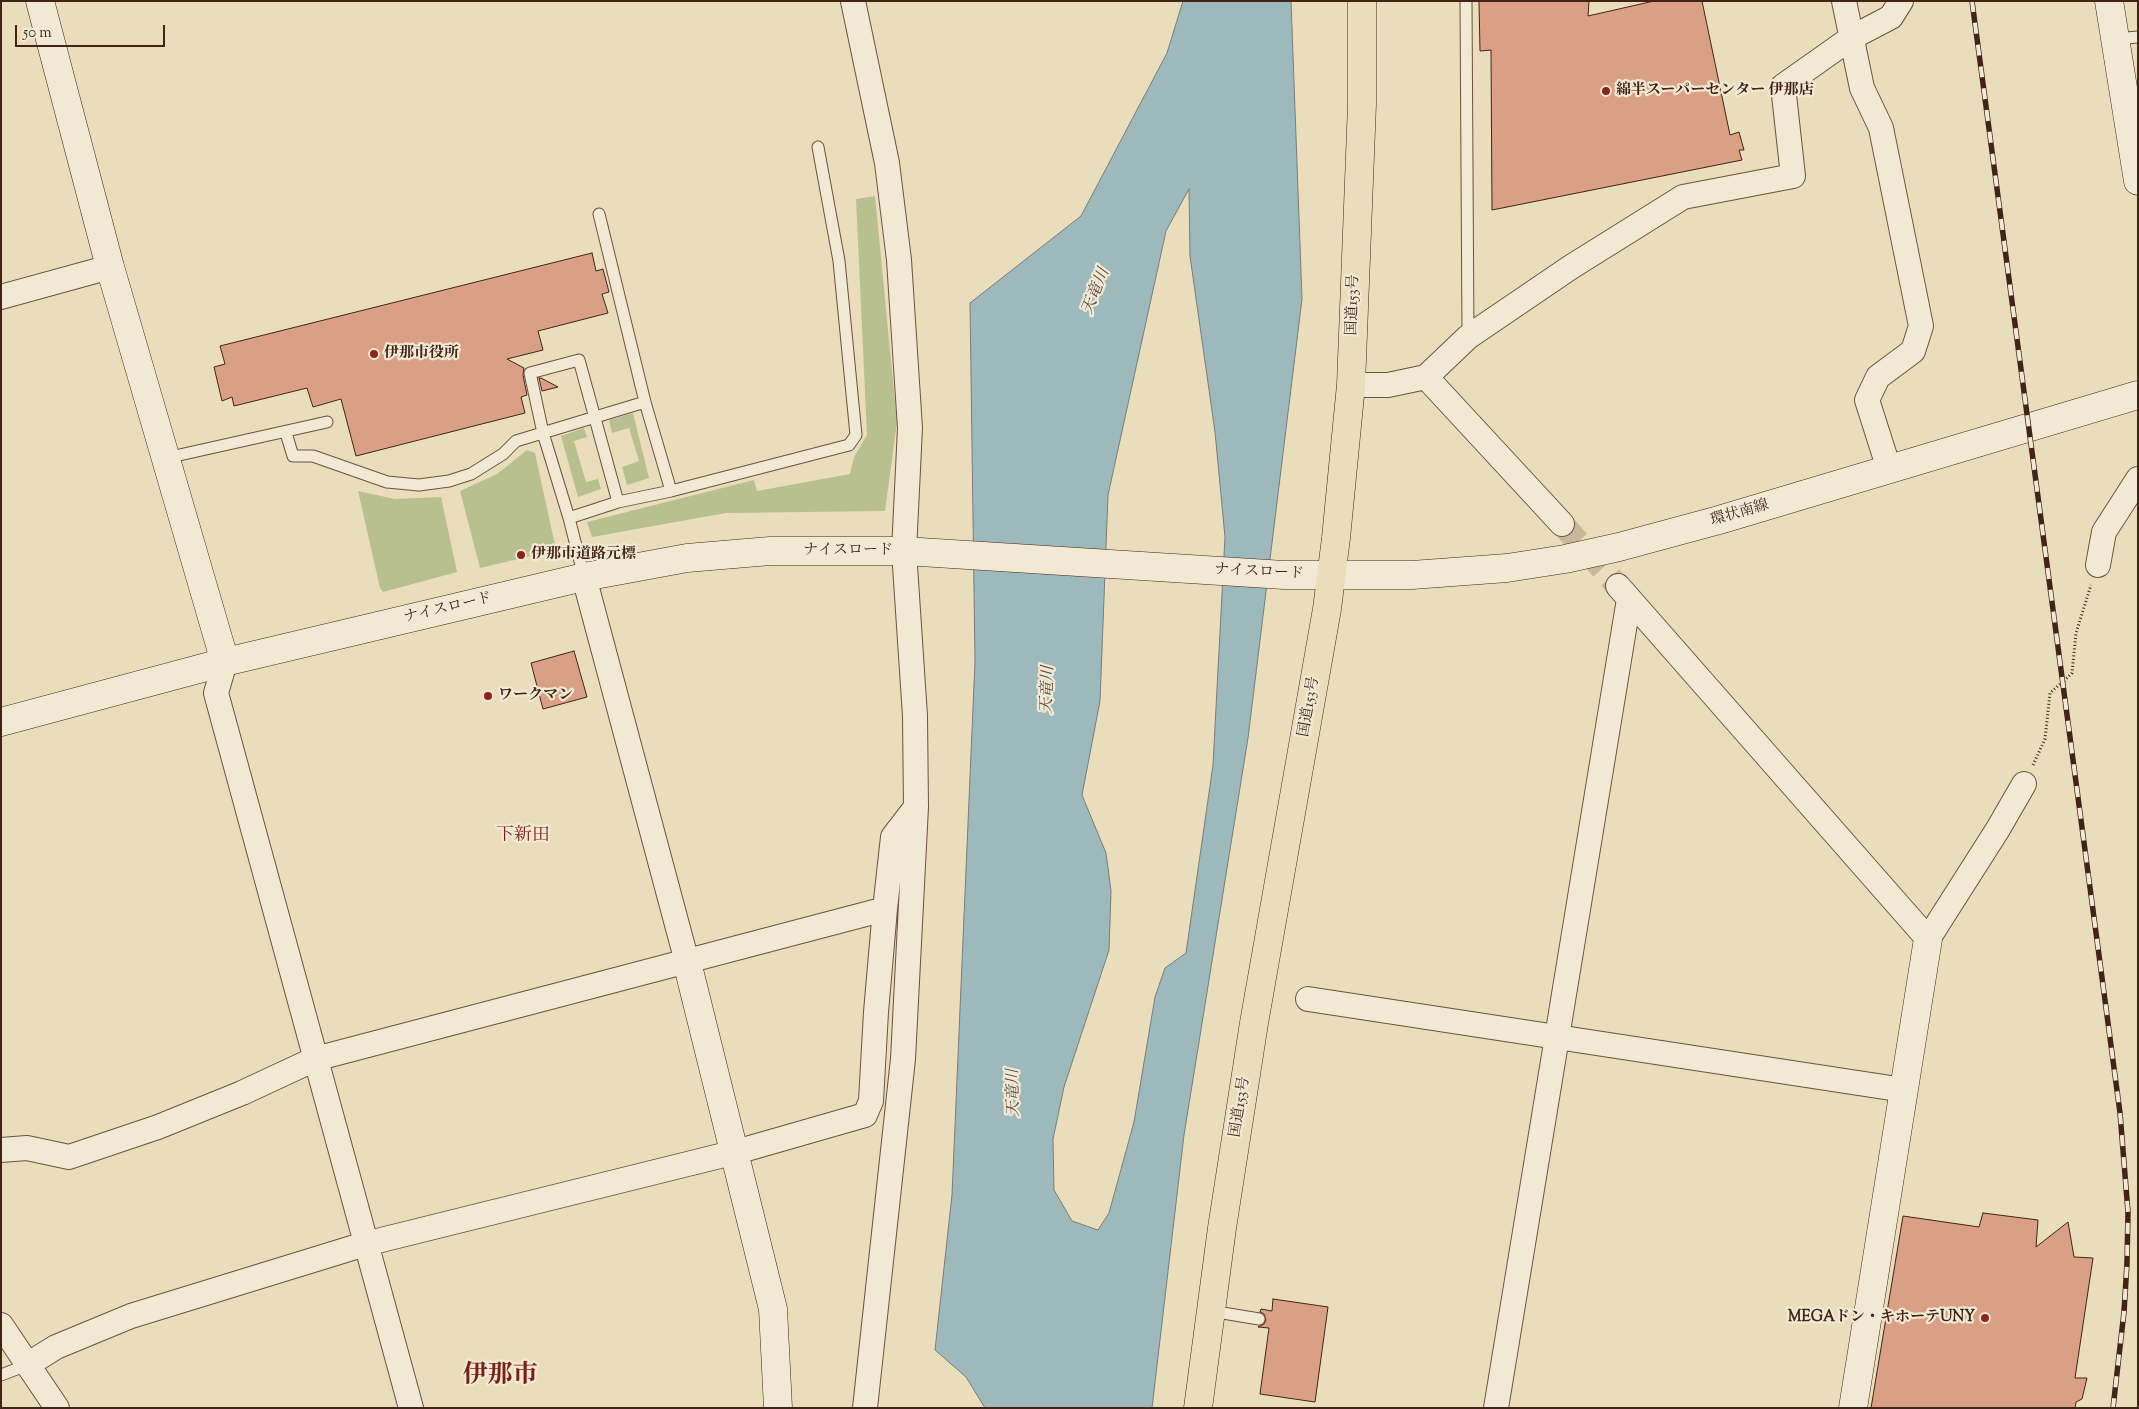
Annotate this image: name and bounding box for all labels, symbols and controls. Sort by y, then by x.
scale bar [18,15,168,47]
text: 50 m [23,23,52,44]
place label: 綿半スーパーセンター 伊那店 [1616,82,1813,100]
marker: 綿半スーパーセンター 伊那店 [1600,85,1612,97]
water label: 天竜川 [1079,266,1115,318]
street label: 国道153号 [1344,274,1364,336]
place label: 伊那市役所 [384,345,459,363]
marker: 伊那市役所 [368,348,380,360]
street label: 環状南線 [1709,497,1771,531]
street label: ナイスロード [803,542,893,560]
place label: 伊那市道路元標 [531,546,636,564]
marker: 伊那市道路元標 [515,549,527,561]
street label: ナイスロード [1214,562,1304,584]
street label: ナイスロード [402,590,494,628]
water label: 天竜川 [1039,666,1059,714]
street label: 国道153号 [1296,675,1324,739]
place label: ワークマン [498,687,573,705]
marker: ワークマン [482,690,494,702]
district label: 下新田 [496,826,550,848]
water label: 天竜川 [1005,1069,1025,1117]
street label: 国道153号 [1227,1075,1255,1139]
place label: MEGAドン・キホーテUNY [1788,1309,1975,1327]
marker: MEGAドン・キホーテUNY [1979,1312,1991,1324]
district label: 伊那市 [463,1363,537,1393]

